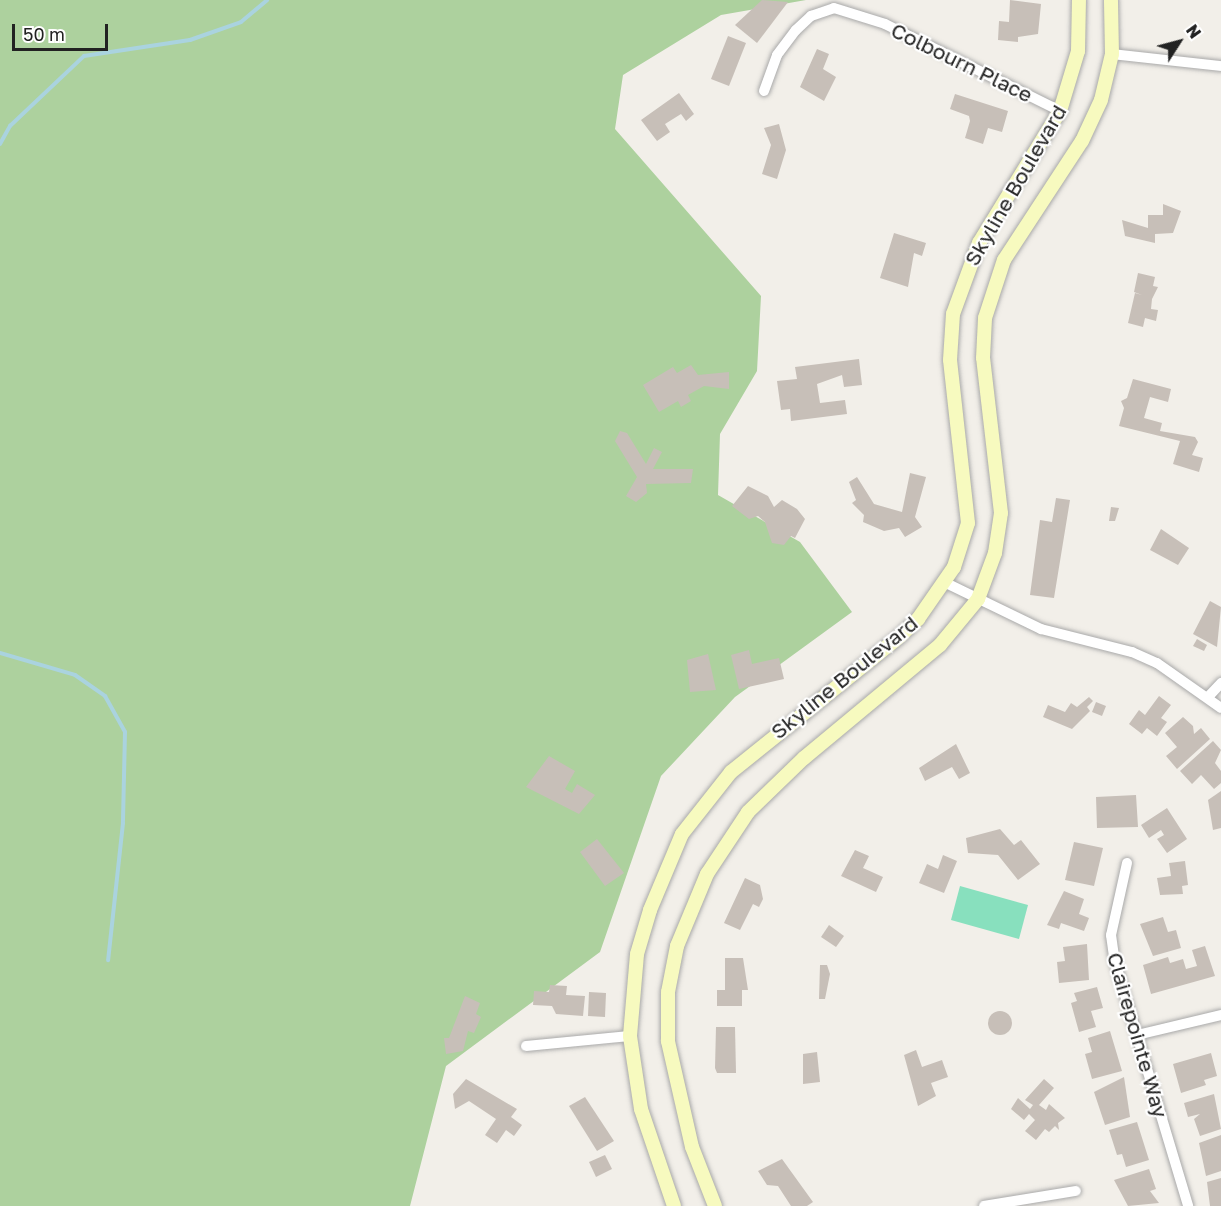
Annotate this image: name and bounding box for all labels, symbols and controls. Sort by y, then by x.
scale bar [15,12,111,50]
north arrow [1149,12,1209,72]
street label: Colbourn Place [887,17,1037,107]
text: N [1182,21,1205,42]
text: 50 m [23,23,65,45]
street label: Skyline Boulevard [959,100,1071,270]
street label: Skyline Boulevard [766,610,922,744]
street label: Clairepointe Way [1102,949,1174,1121]

